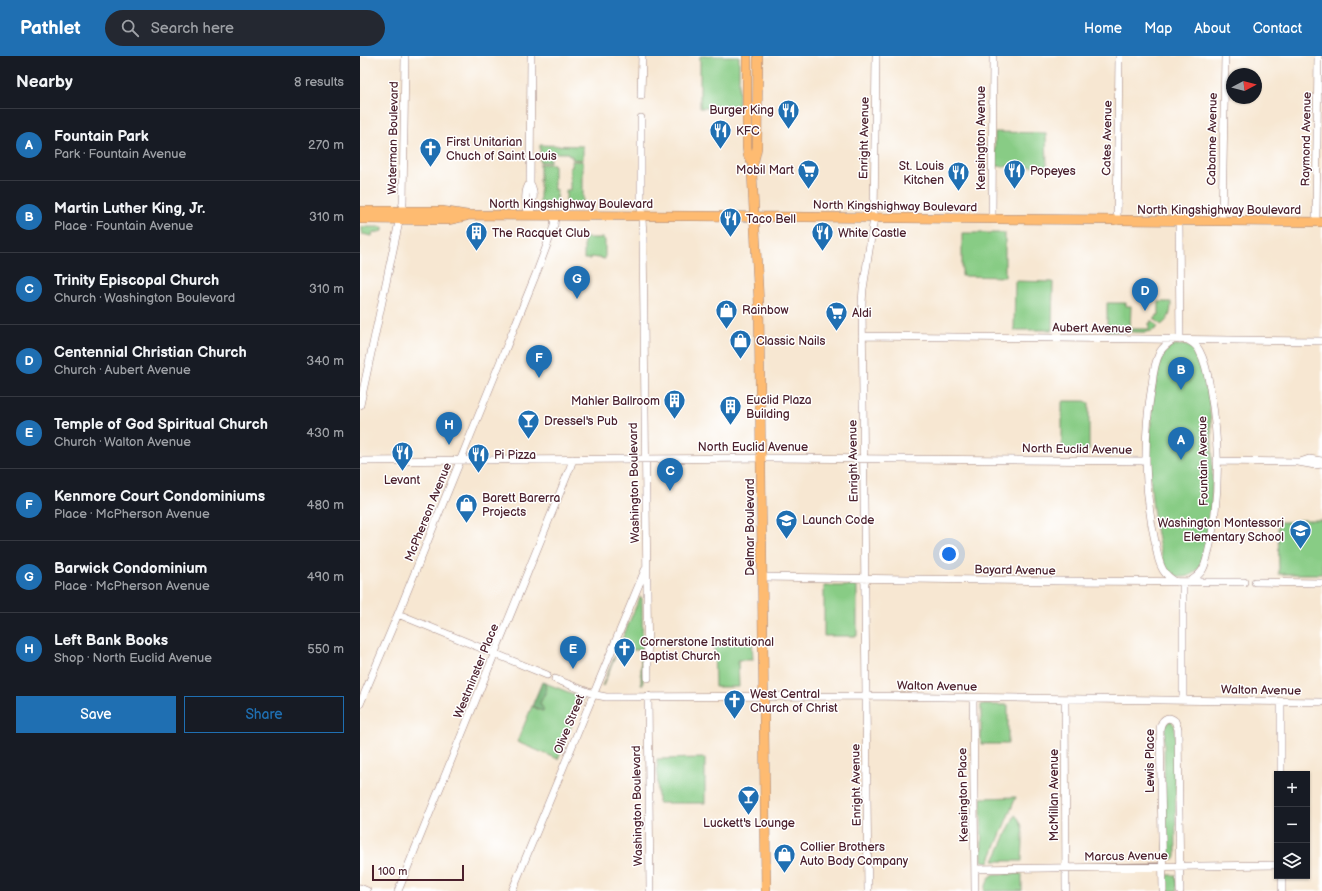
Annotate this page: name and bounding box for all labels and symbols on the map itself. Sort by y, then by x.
north arrow [1226,68,1262,104]
street label: Waterman Boulevard [385,81,402,195]
street label: Kensington Avenue [974,86,989,190]
street label: Cabanne Avenue [1204,92,1221,186]
street label: Raymond Avenue [1298,92,1315,186]
restaurant icon: Burger King [776,97,802,130]
street label: Enright Avenue [856,97,873,179]
street label: Cates Avenue [1099,100,1116,176]
place label: Burger King [709,103,774,118]
restaurant icon: KFC [707,118,733,151]
place label: KFC [736,124,760,139]
place label: First Unitarian Chuch of Saint Louis [446,135,557,164]
church icon: First Unitarian Chuch of Saint Louis [417,136,443,169]
supermarket icon: Mobil Mart [796,157,822,190]
restaurant icon: Popeyes [1002,158,1028,191]
place label: St. Louis Kitchen [899,159,944,188]
restaurant icon: St. Louis Kitchen [946,160,972,193]
place label: Mobil Mart [736,163,794,178]
place label: Popeyes [1030,164,1076,179]
street label: North Kingshighway Boulevard [489,197,653,212]
street label: North Kingshighway Boulevard [813,198,977,215]
street label: North Kingshighway Boulevard [1137,203,1301,218]
restaurant icon: Taco Bell [718,206,744,239]
place label: Taco Bell [746,212,796,227]
building icon: The Racquet Club [464,220,490,253]
restaurant icon: White Castle [809,220,835,253]
place label: The Racquet Club [492,226,590,241]
place label: White Castle [838,226,906,241]
pin: G [564,266,590,299]
pin: D [1132,278,1158,311]
shop icon: Rainbow [714,297,740,330]
supermarket icon: Aldi [823,300,849,333]
place label: Rainbow [742,303,789,318]
place label: Aldi [852,306,872,321]
street label: Aubert Avenue [1052,320,1132,337]
shop icon: Classic Nails [728,328,754,361]
place label: Classic Nails [756,334,826,349]
pin: F [526,345,552,378]
pin: B [1168,357,1194,390]
building icon: Mahler Ballroom [662,388,688,421]
place label: Euclid Plaza Building [746,393,812,422]
place label: Mahler Ballroom [571,394,660,409]
building icon: Euclid Plaza Building [717,394,743,427]
bar icon: Dressel's Pub [515,408,541,441]
pin: H [436,412,462,445]
place label: Dressel's Pub [544,414,618,429]
street label: Fountain Avenue [1195,416,1212,506]
street label: Enright Avenue [845,420,862,502]
street label: Washington Boulevard [626,422,643,544]
pin: A [1168,427,1194,460]
restaurant icon: Levant [389,440,415,473]
street label: North Euclid Avenue [698,440,808,455]
street label: North Euclid Avenue [1022,441,1132,458]
restaurant icon: Pi Pizza [466,442,492,475]
place label: Pi Pizza [494,448,536,463]
pin: C [657,458,683,491]
street label: McPherson Avenue [402,461,455,564]
place label: Levant [384,473,421,488]
street label: Delmar Boulevard [743,478,758,576]
place label: Barett Barerra Projects [482,491,560,520]
shop icon: Barett Barerra Projects [454,492,480,525]
school or university icon: Launch Code [773,507,799,540]
place label: Launch Code [802,513,874,528]
place label: Washington Montessori Elementary School [1158,516,1284,545]
school or university icon: Washington Montessori Elementary School [1287,517,1313,550]
your location [939,544,959,564]
street label: Bayard Avenue [974,562,1056,579]
street label: Westminster Place [451,622,502,721]
place label: Cornerstone Institutional Baptist Church [640,635,774,664]
pin: E [560,636,586,669]
church icon: Cornerstone Institutional Baptist Church [612,636,638,669]
street label: Walton Avenue [897,678,977,695]
street label: Walton Avenue [1221,682,1301,699]
place label: West Central Church of Christ [750,687,838,716]
church icon: West Central Church of Christ [721,688,747,721]
street label: Olive Street [551,692,588,756]
street label: Lewis Place [1143,729,1158,793]
street label: Enright Avenue [848,744,865,826]
street label: Washington Boulevard [629,745,646,867]
street label: Kensington Place [955,748,972,842]
street label: McMillan Avenue [1047,749,1062,841]
bar icon: Luckett's Lounge [736,783,762,816]
place label: Luckett's Lounge [703,816,795,831]
place label: Collier Brothers Auto Body Company [800,840,909,869]
shop icon: Collier Brothers Auto Body Company [772,841,798,874]
street label: Marcus Avenue [1084,848,1168,865]
scale bar [372,863,464,882]

